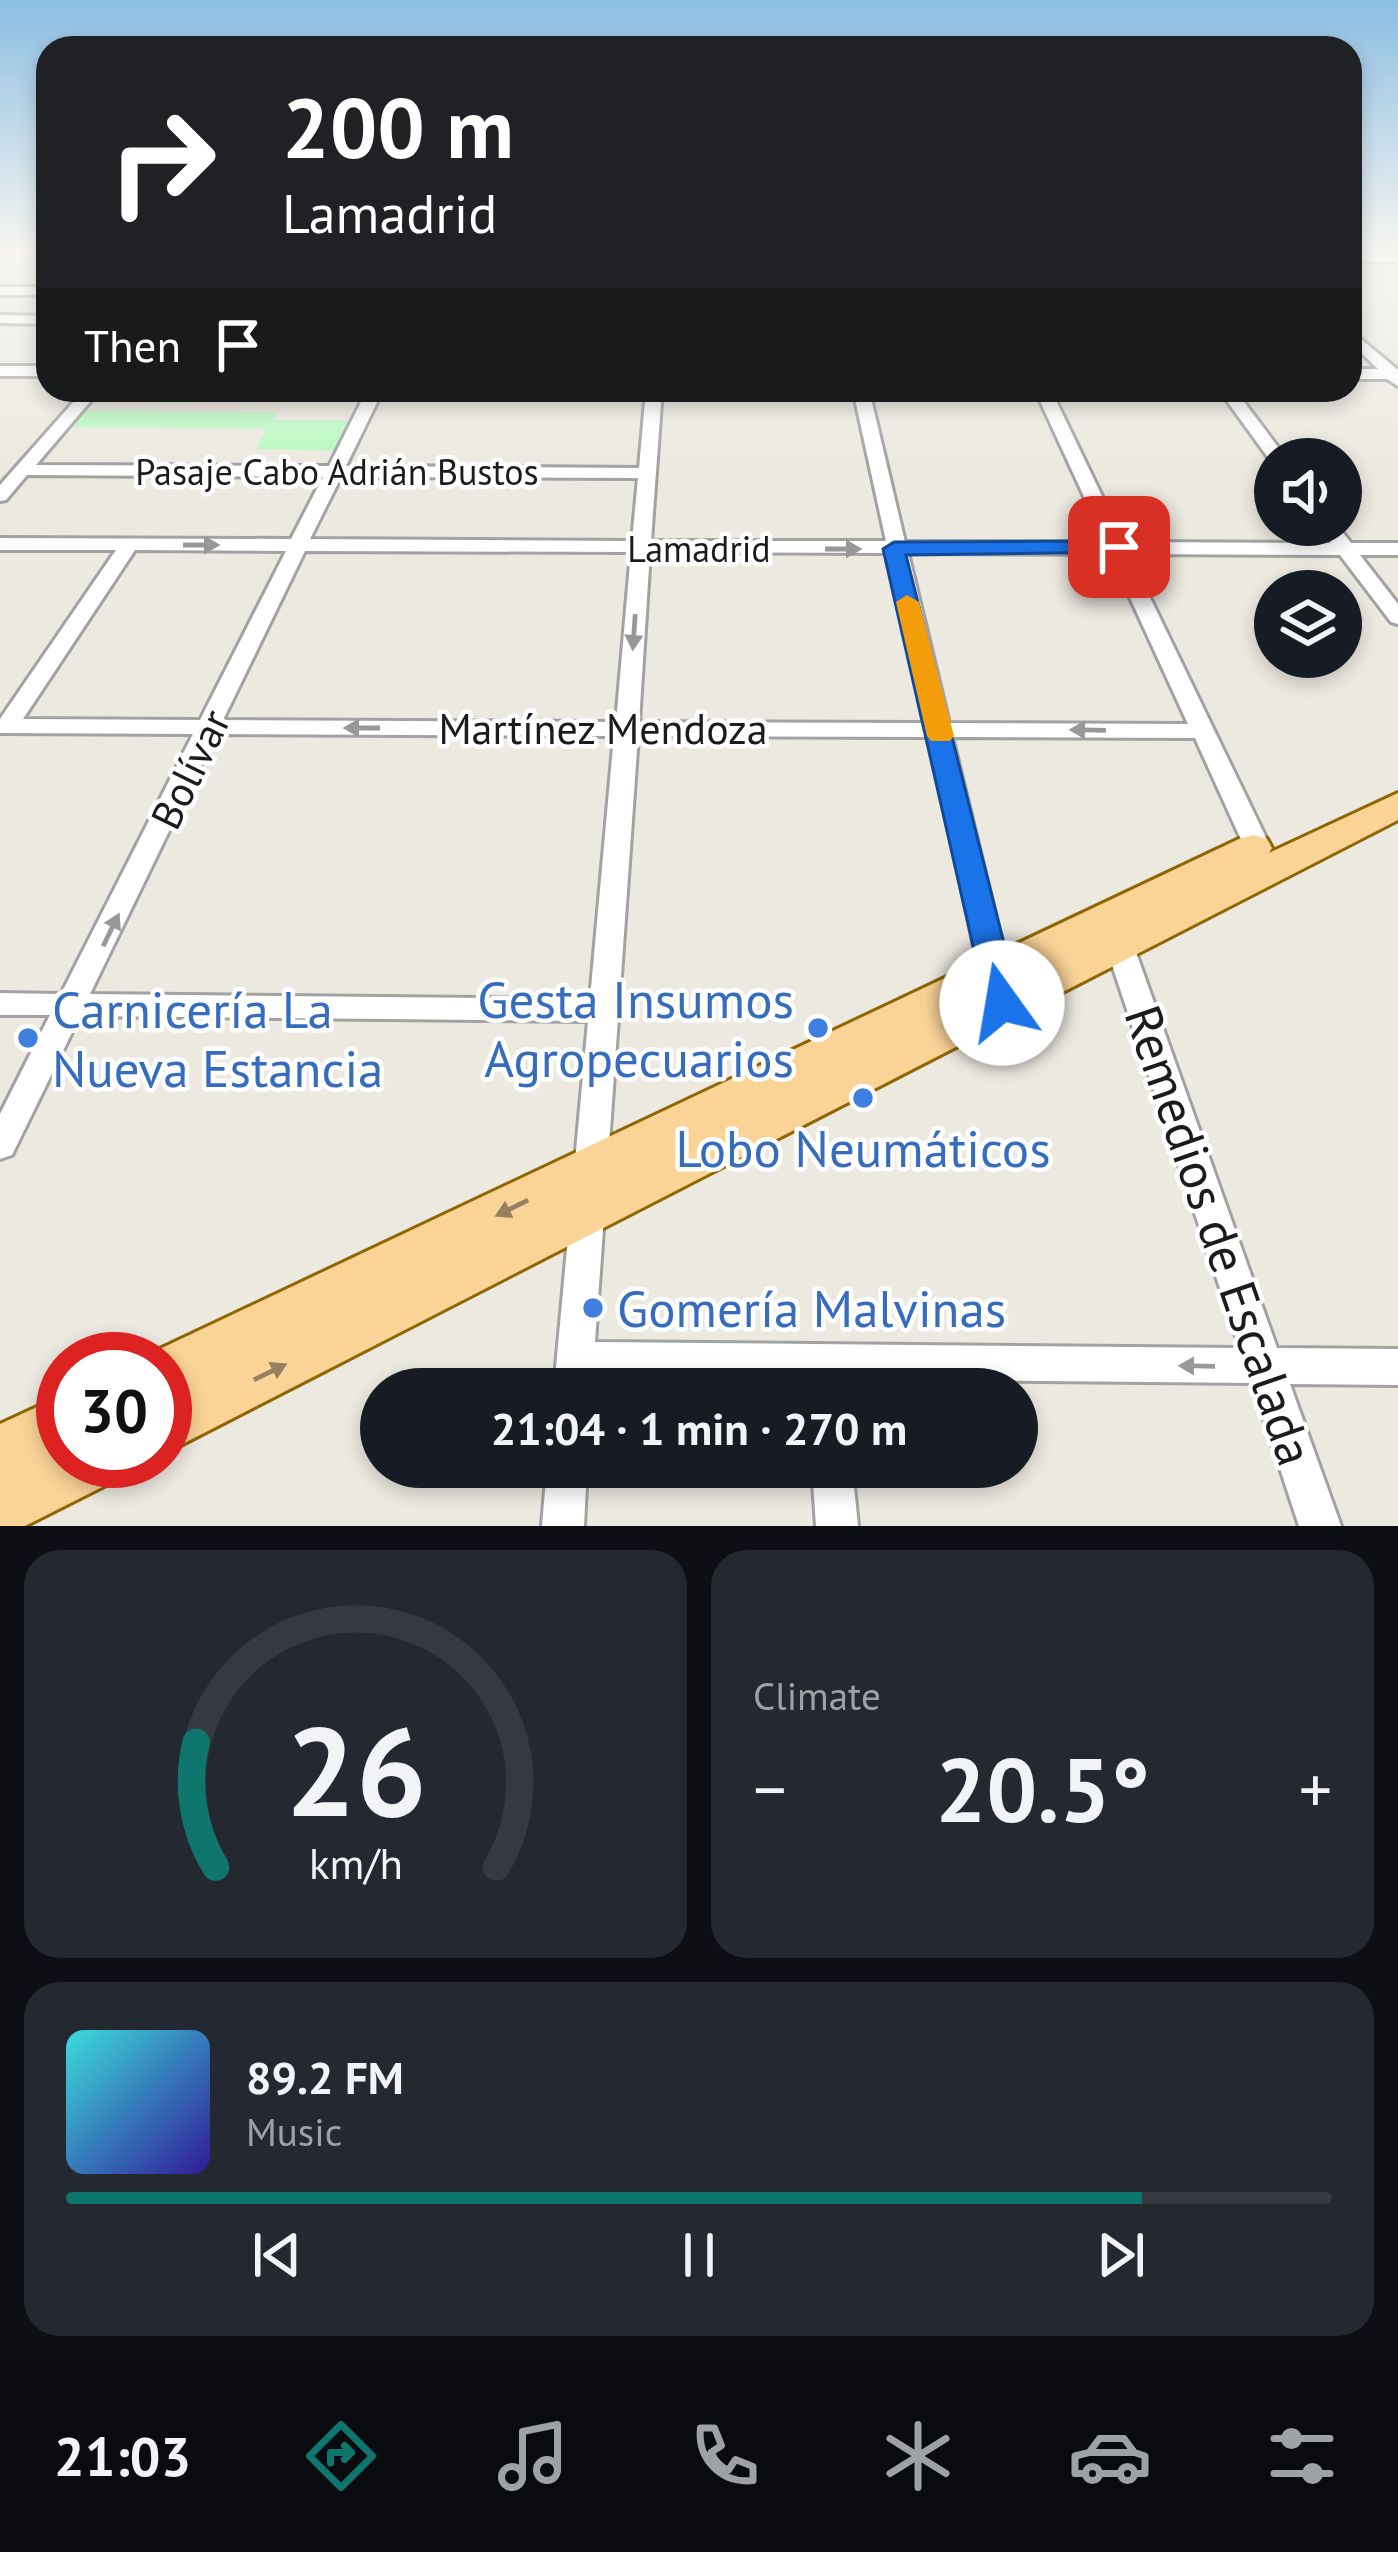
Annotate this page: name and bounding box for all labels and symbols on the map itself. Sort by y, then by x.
street label: Pasaje Cabo Adrián Bustos [135,448,539,495]
pin [1068,496,1170,598]
street label: Lamadrid [627,525,771,572]
one-way arrow [183,535,221,555]
one-way arrow [825,539,863,559]
one-way arrow [624,614,643,651]
street label: Bolívar [138,700,242,838]
street label: Martínez Mendoza [438,701,768,756]
one-way arrow [342,718,380,738]
one-way arrow [1068,720,1106,739]
one-way arrow [100,912,120,947]
position arrow [939,940,1065,1066]
place label: Gesta Insumos Agropecuarios [477,966,794,1091]
place label: Carnicería La Nueva Estancia [52,976,383,1101]
street label: Remedios de Escalada [1110,997,1330,1473]
marker: Gesta Insumos Agropecuarios [805,1015,831,1041]
marker: Carnicería La Nueva Estancia [15,1025,41,1051]
marker: Lobo Neumáticos [850,1085,876,1111]
place label: Lobo Neumáticos [675,1115,1051,1181]
one-way arrow [494,1198,529,1218]
place label: Gomería Malvinas [617,1275,1006,1341]
marker: Gomería Malvinas [580,1295,606,1321]
speed limit sign: 30 [36,1332,192,1488]
one-way arrow [1177,1357,1215,1376]
one-way arrow [253,1362,288,1382]

